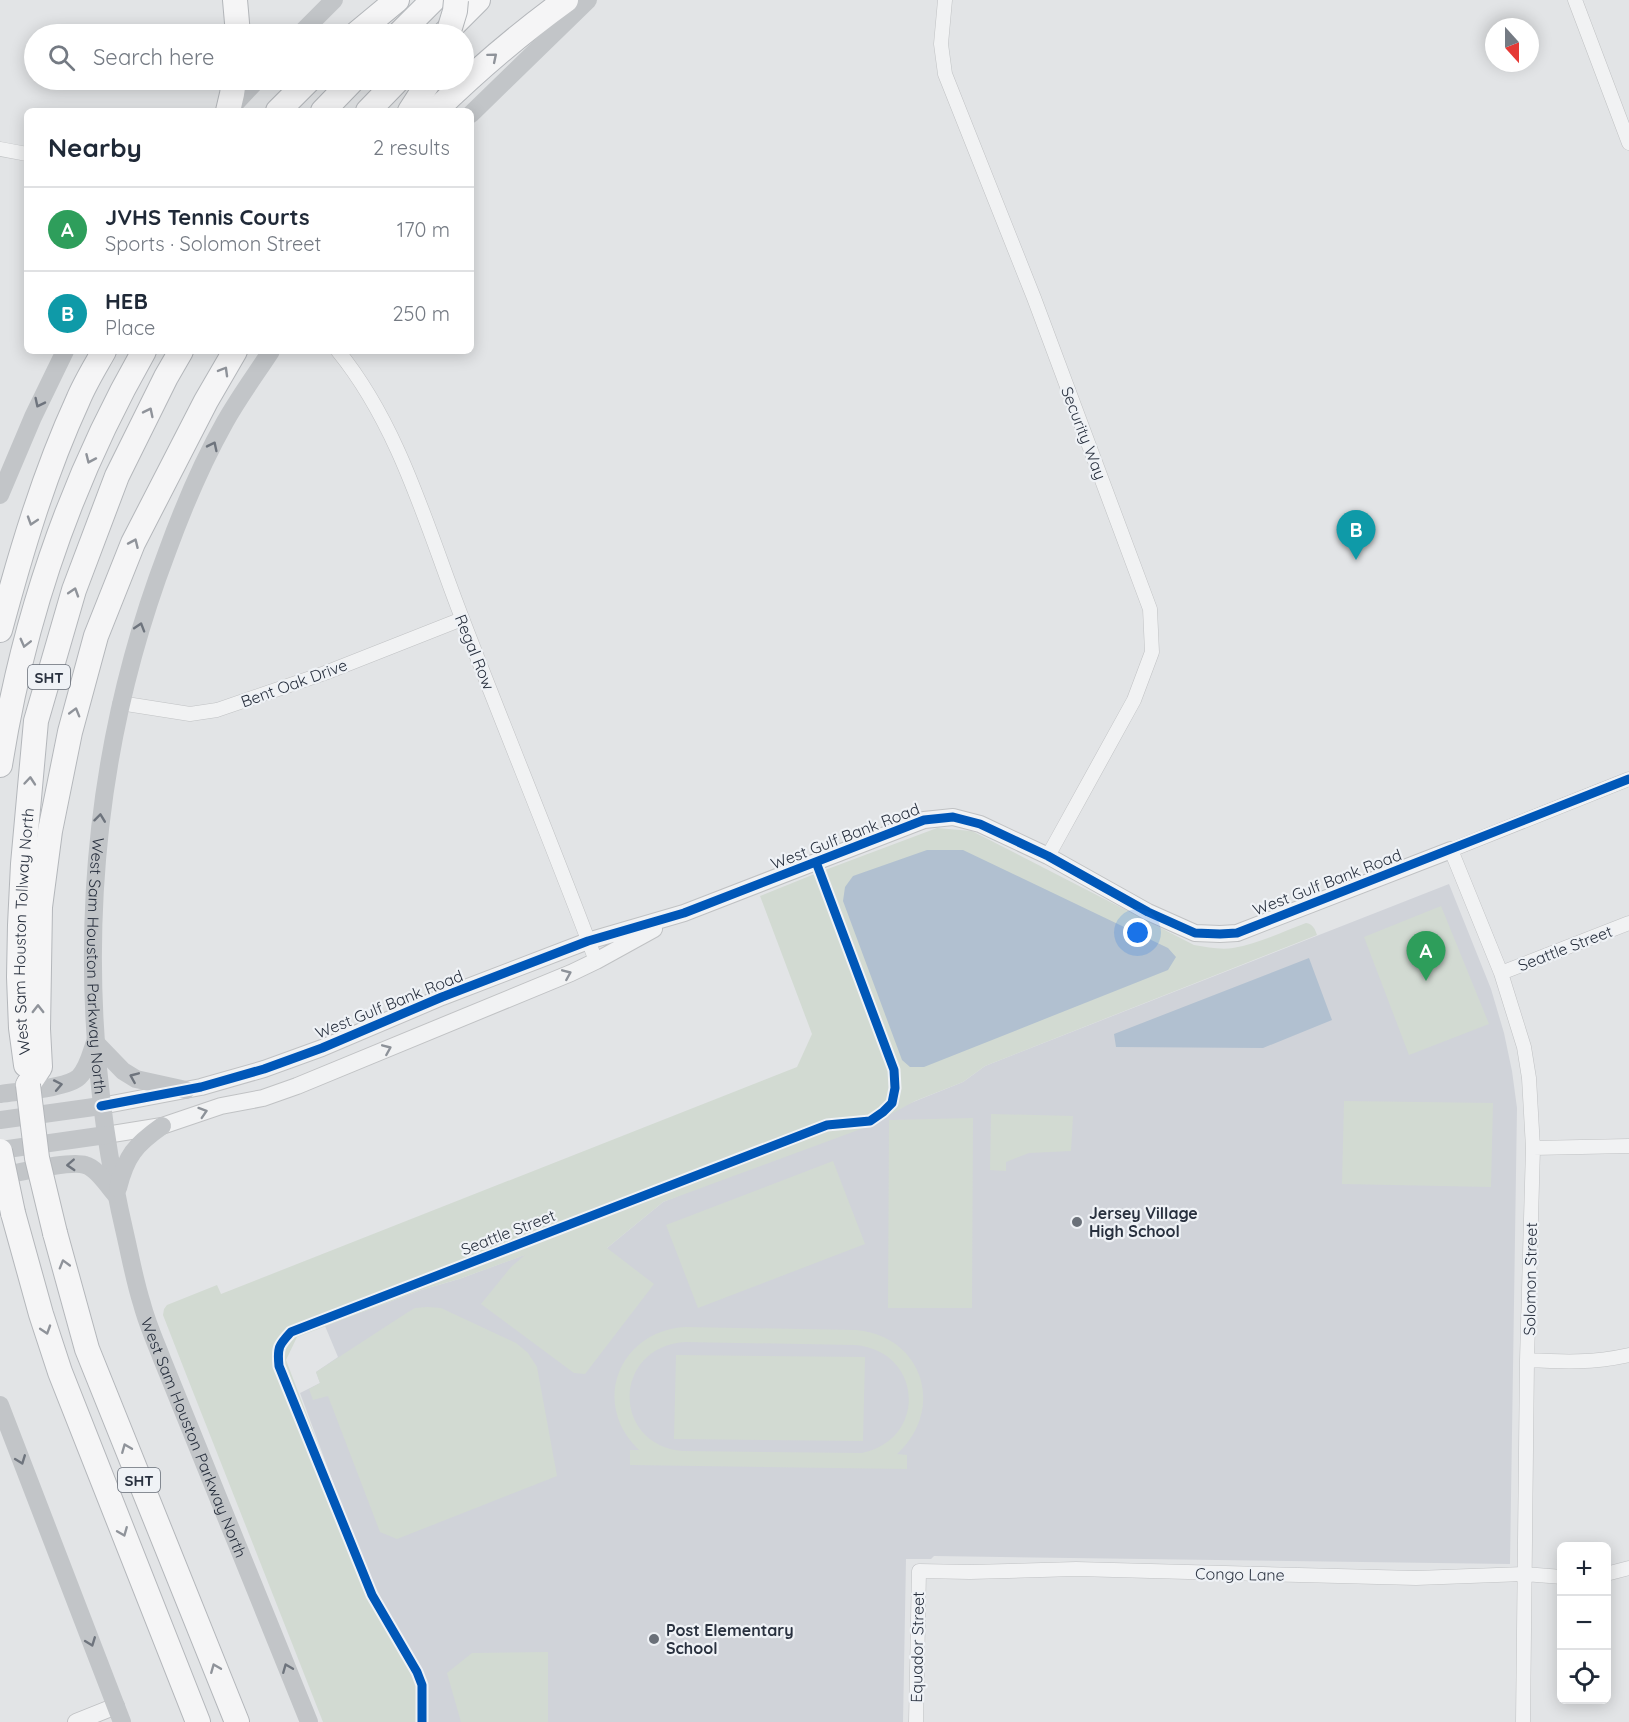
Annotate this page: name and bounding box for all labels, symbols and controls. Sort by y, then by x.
north arrow [1485,18,1539,72]
search box [24,24,474,90]
icon: search [45,41,78,74]
text: Search here [93,43,214,71]
one-way arrow [486,53,497,64]
text: Nearby [48,131,142,164]
text: 2 results [373,135,450,160]
text: JVHS Tennis Courts [105,203,310,231]
text: A [61,217,74,242]
text: 170 m [397,217,450,242]
text: Sports · Solomon Street [105,231,321,256]
text: HEB [105,287,148,315]
text: B [61,301,74,326]
text: 250 m [392,301,450,326]
text: Place [105,315,155,340]
one-way arrow [217,366,228,377]
street label: Security Way [1057,384,1111,482]
one-way arrow [35,397,47,408]
one-way arrow [141,407,153,418]
one-way arrow [206,442,217,453]
one-way arrow [85,453,97,464]
pin: B [1336,510,1376,560]
one-way arrow [26,515,39,526]
one-way arrow [126,539,138,550]
one-way arrow [67,587,79,597]
street label: Regal Row [451,611,499,693]
one-way arrow [133,622,145,633]
one-way arrow [20,638,33,648]
street label: Bent Oak Drive [238,654,350,712]
road number: SHT [28,665,70,689]
one-way arrow [68,707,80,718]
one-way arrow [23,776,36,785]
street label: West Gulf Bank Road [768,798,922,874]
street label: West Sam Houston Tollway North [9,807,38,1056]
one-way arrow [94,813,106,822]
street label: West Sam Houston Parkway North [83,837,111,1095]
street label: West Gulf Bank Road [1250,844,1404,920]
your location [1123,918,1152,947]
street label: Seattle Street [1515,921,1615,975]
pin: A [1406,932,1446,981]
street label: West Gulf Bank Road [312,965,466,1043]
one-way arrow [561,969,572,981]
one-way arrow [32,1004,44,1013]
one-way arrow [381,1044,392,1056]
one-way arrow [130,1072,141,1084]
one-way arrow [53,1079,63,1092]
one-way arrow [197,1107,208,1119]
one-way arrow [66,1158,75,1171]
place label: Jersey Village High School [1089,1203,1198,1241]
street label: Seattle Street [458,1205,558,1259]
marker: Jersey Village High School [1070,1215,1084,1229]
street label: Solomon Street [1519,1222,1541,1336]
one-way arrow [58,1259,71,1269]
street label: West Sam Houston Parkway North [137,1315,251,1560]
one-way arrow [39,1324,51,1335]
one-way arrow [121,1443,133,1454]
one-way arrow [14,1454,26,1465]
road number: SHT [118,1468,160,1492]
one-way arrow [116,1526,128,1537]
map controls [1557,1542,1611,1704]
button: + [1557,1542,1611,1596]
street label: Congo Lane [1195,1563,1285,1585]
street label: Equador Street [906,1591,928,1703]
button: − [1557,1596,1611,1650]
place label: Post Elementary School [666,1620,794,1658]
marker: Post Elementary School [647,1632,661,1646]
one-way arrow [84,1636,96,1647]
button: locate [1557,1650,1611,1704]
one-way arrow [210,1663,222,1674]
one-way arrow [282,1663,294,1674]

